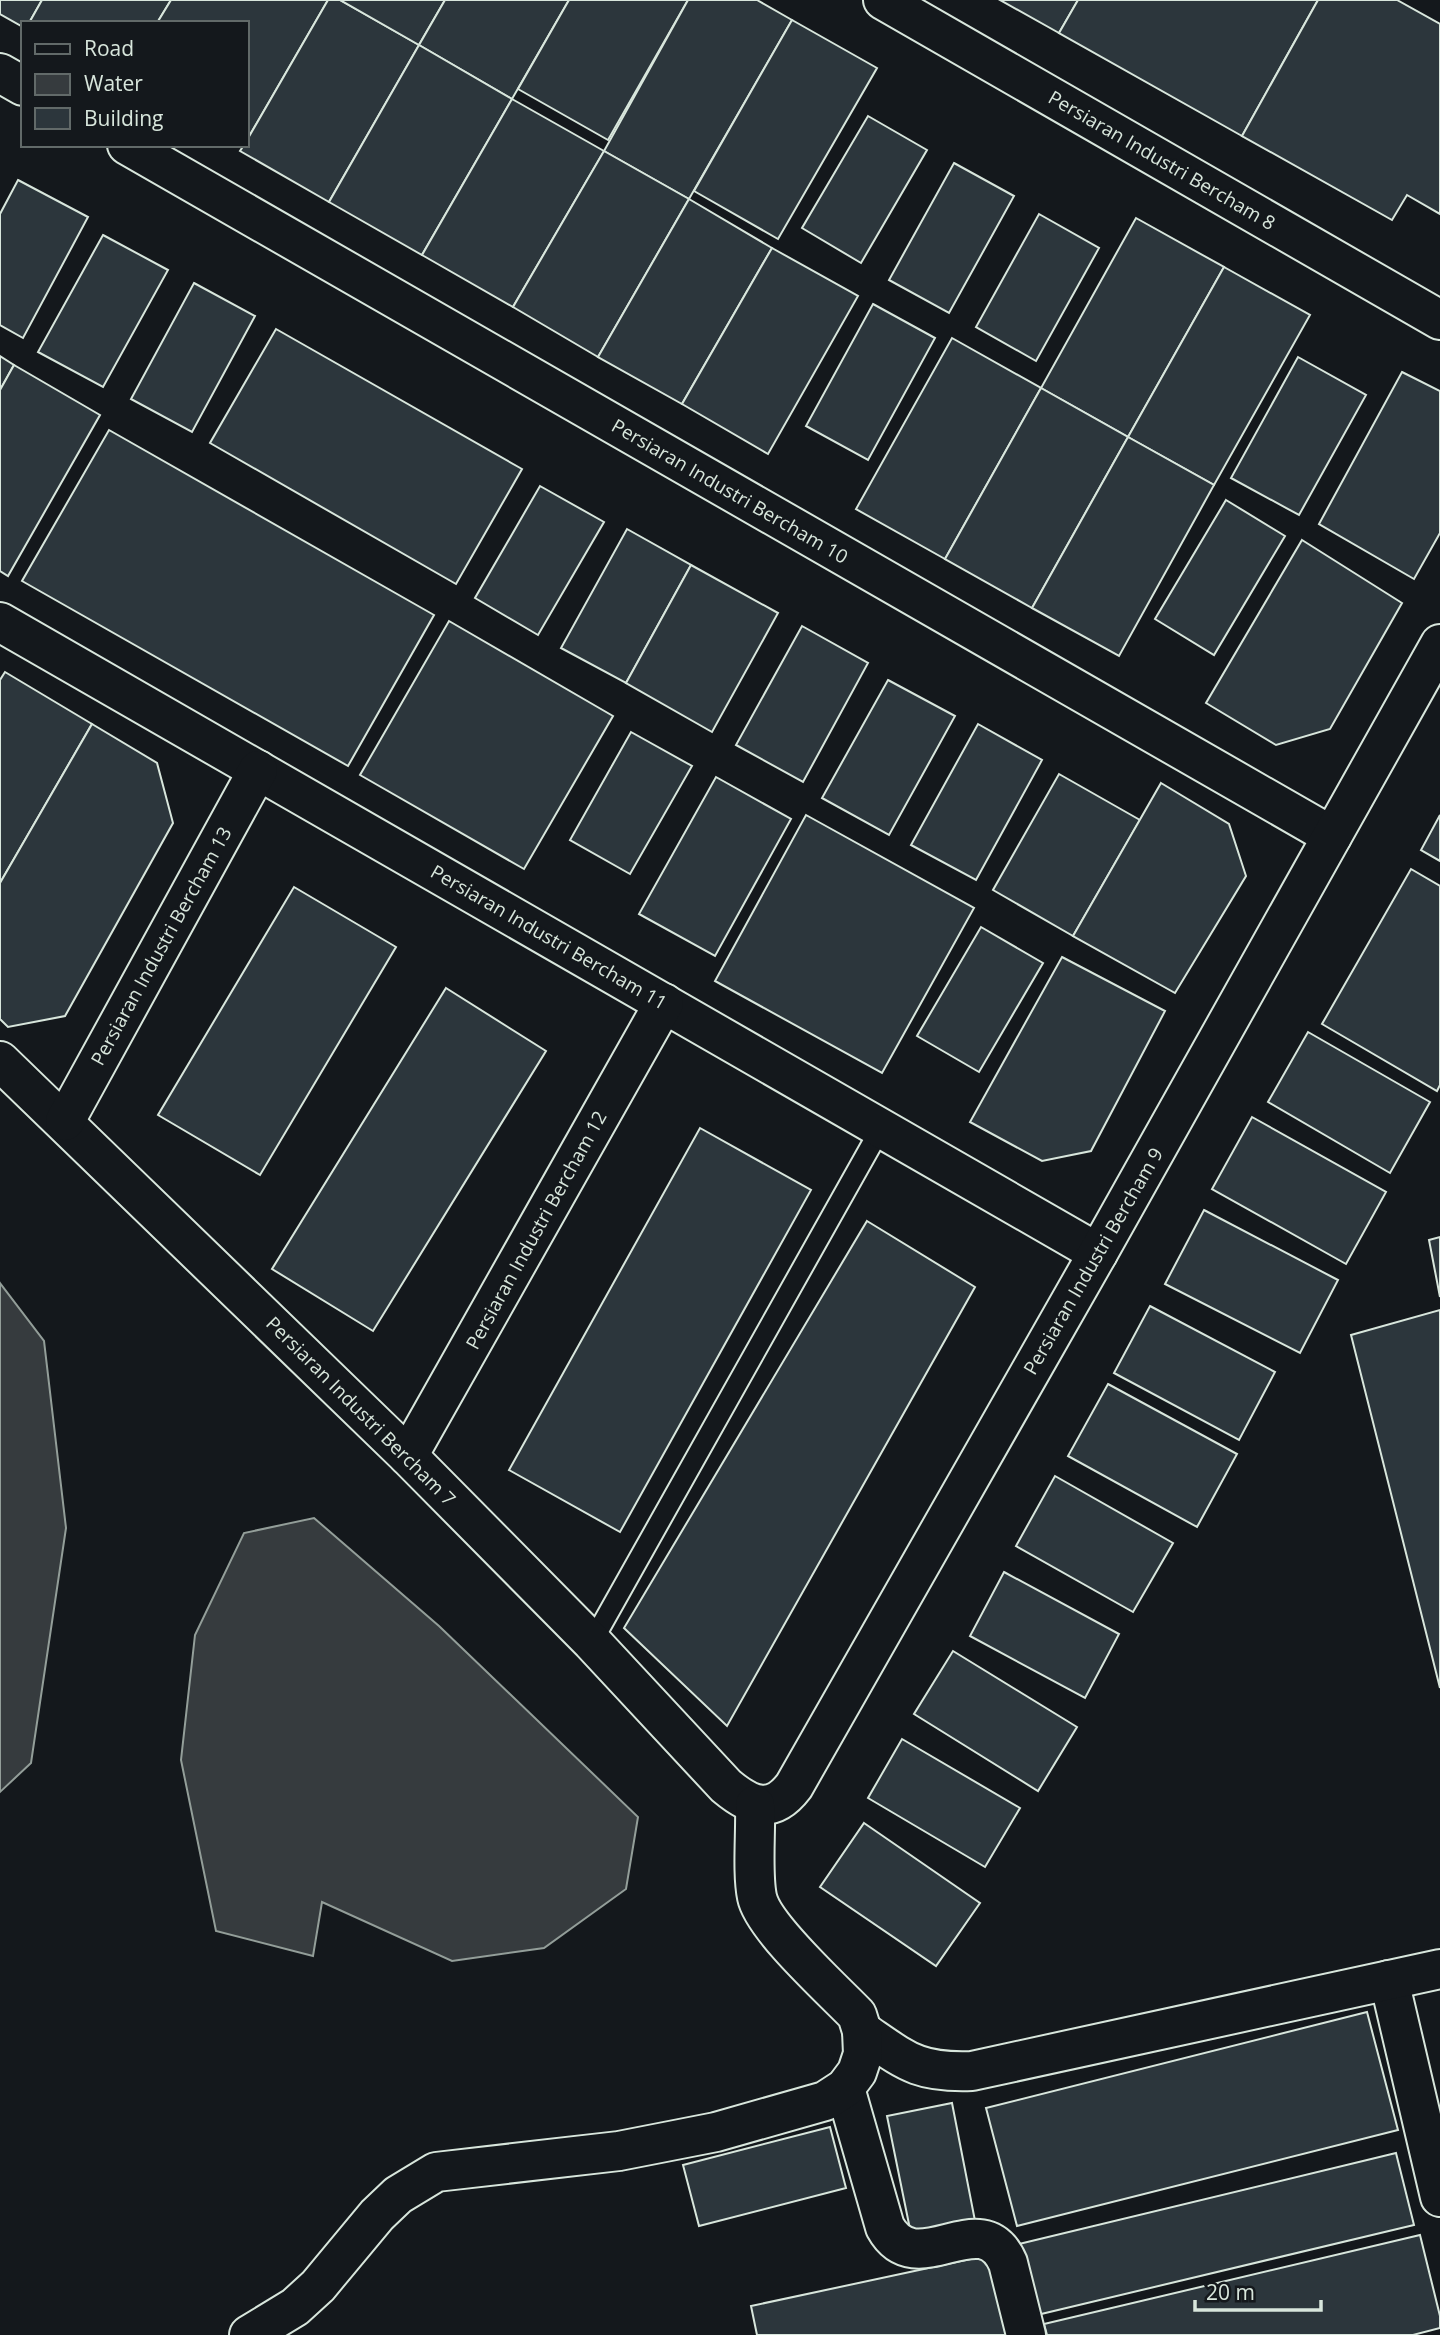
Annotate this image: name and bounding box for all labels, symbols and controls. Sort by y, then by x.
legend [21,21,248,147]
text: Road [84,34,134,62]
text: Water [84,69,143,97]
street label: Persiaran Industri Bercham 8 [1044,84,1280,236]
text: Building [84,104,163,132]
street label: Persiaran Industri Bercham 10 [607,412,853,570]
street label: Persiaran Industri Bercham 13 [84,822,238,1070]
street label: Persiaran Industri Bercham 11 [426,858,672,1016]
street label: Persiaran Industri Bercham 12 [459,1106,613,1354]
street label: Persiaran Industri Bercham 9 [1017,1143,1169,1379]
street label: Persiaran Industri Bercham 7 [261,1311,461,1511]
scale bar [1195,2268,1321,2312]
text: 20 m [1206,2278,1255,2306]

